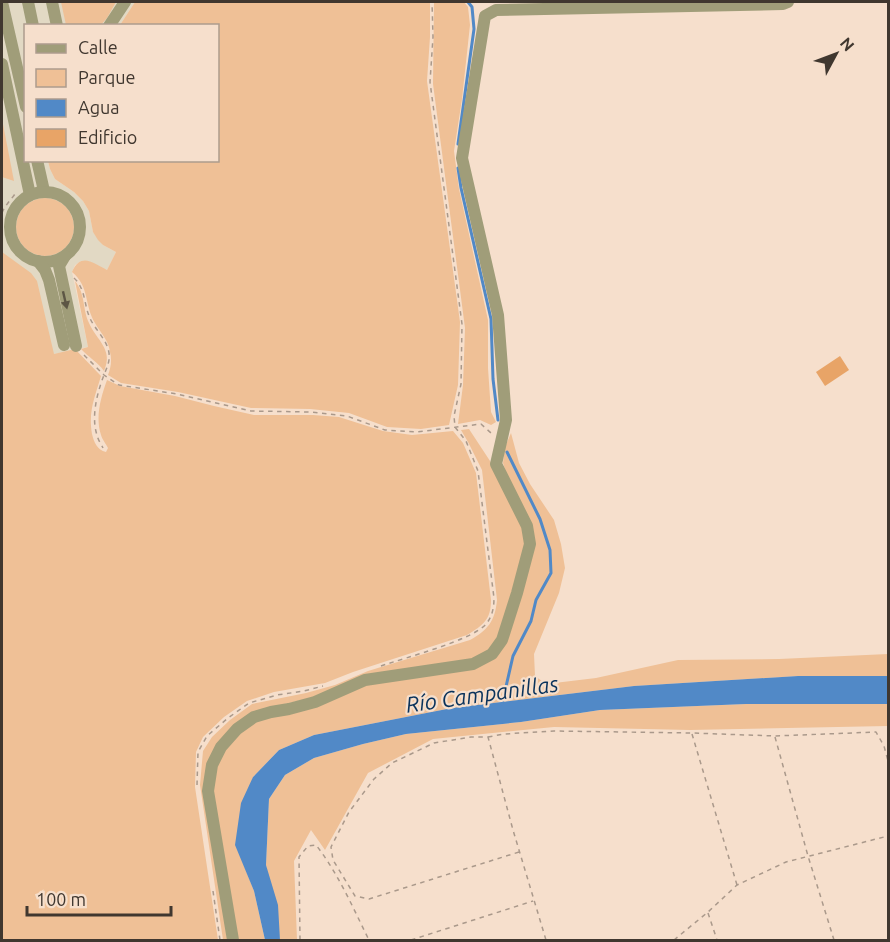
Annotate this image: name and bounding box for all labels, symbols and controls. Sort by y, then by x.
legend [24,24,219,162]
north arrow [806,24,866,84]
text: N [837,34,858,55]
text: Calle [78,37,118,57]
text: Parque [78,67,135,87]
text: Agua [78,97,120,117]
text: Edificio [78,127,137,147]
one-way arrow [61,291,71,309]
water label: Río Campanillas [404,670,560,717]
scale bar [27,879,171,917]
text: 100 m [36,889,86,909]

